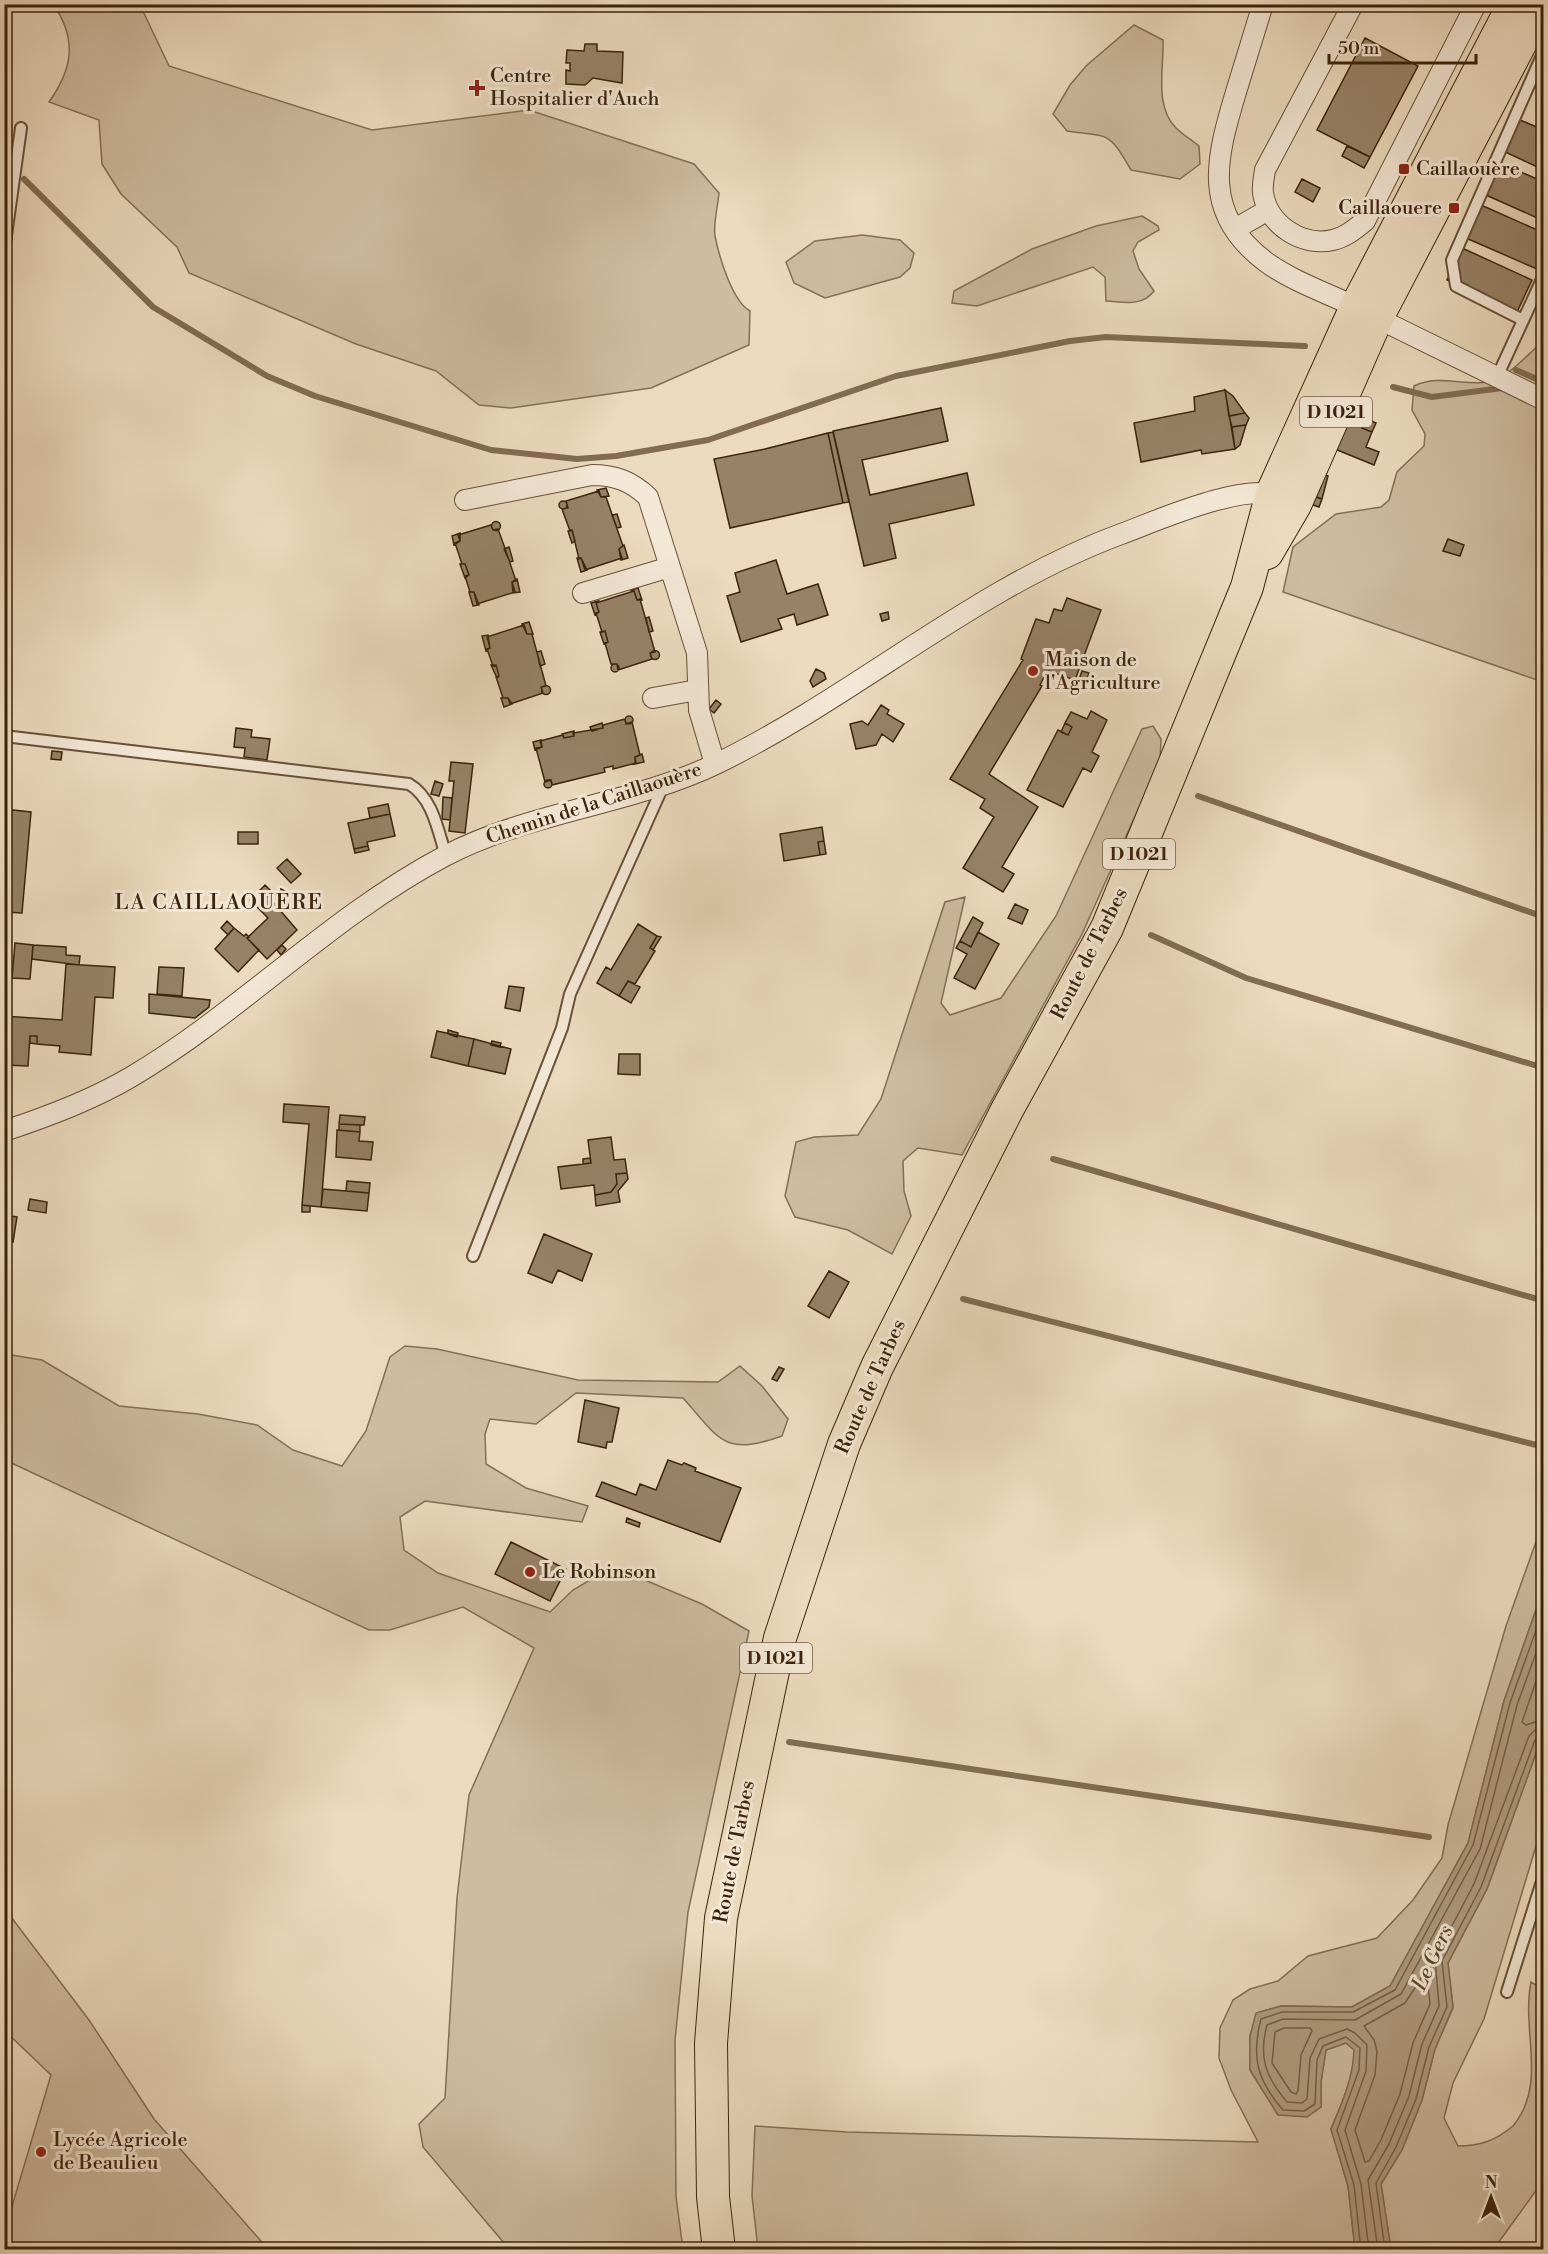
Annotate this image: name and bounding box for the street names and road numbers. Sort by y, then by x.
road number: D 1021 [1300,397,1372,427]
street label: Chemin de la Caillaouère [483,757,705,851]
road number: D 1021 [1103,839,1175,869]
street label: Route de Tarbes [1046,884,1134,1024]
street label: Route de Tarbes [830,1316,912,1458]
road number: D 1021 [740,1643,812,1673]
street label: Route de Tarbes [709,1779,761,1925]

